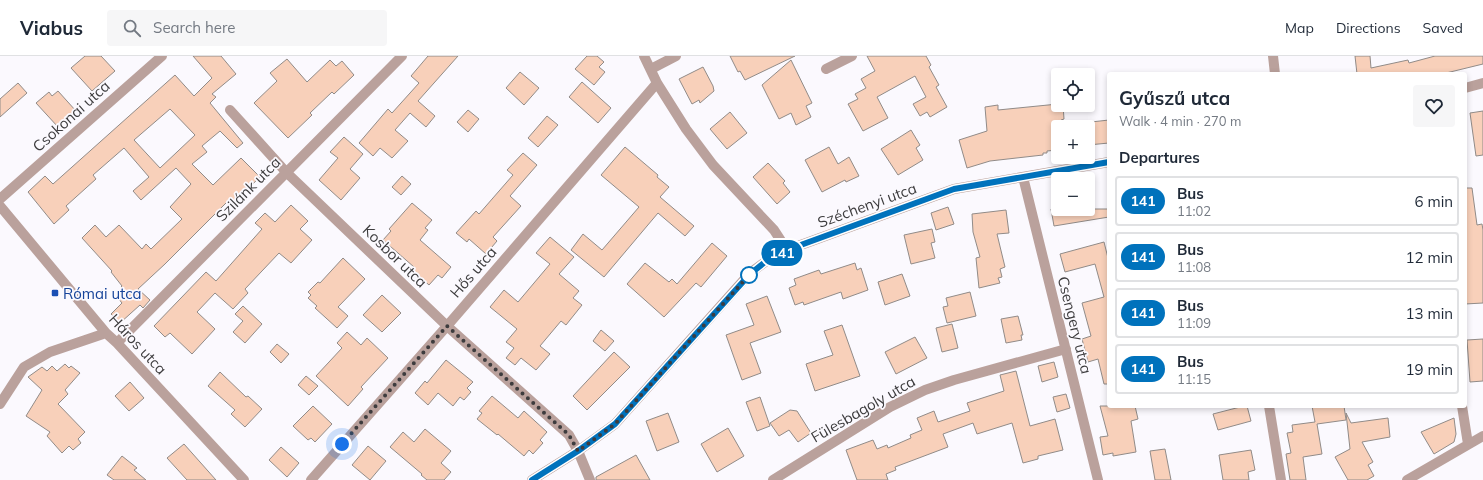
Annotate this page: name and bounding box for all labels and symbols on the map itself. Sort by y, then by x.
street label: Csokonai utca [28,76,114,156]
street label: Szilánk utca [212,153,284,225]
street label: Széchenyi utca [815,178,919,232]
street label: Kosbor utca [359,221,431,291]
line badge: 141 [759,240,805,266]
street label: Hős utca [446,243,500,301]
unlabelled marker [740,266,758,284]
street label: Csengery utca [1054,274,1096,376]
place label: Római utca [63,284,142,303]
marker: Római utca [50,288,60,298]
street label: Háros utca [105,310,171,378]
street label: Fülesbagoly utca [807,371,919,447]
your location [332,434,352,454]

